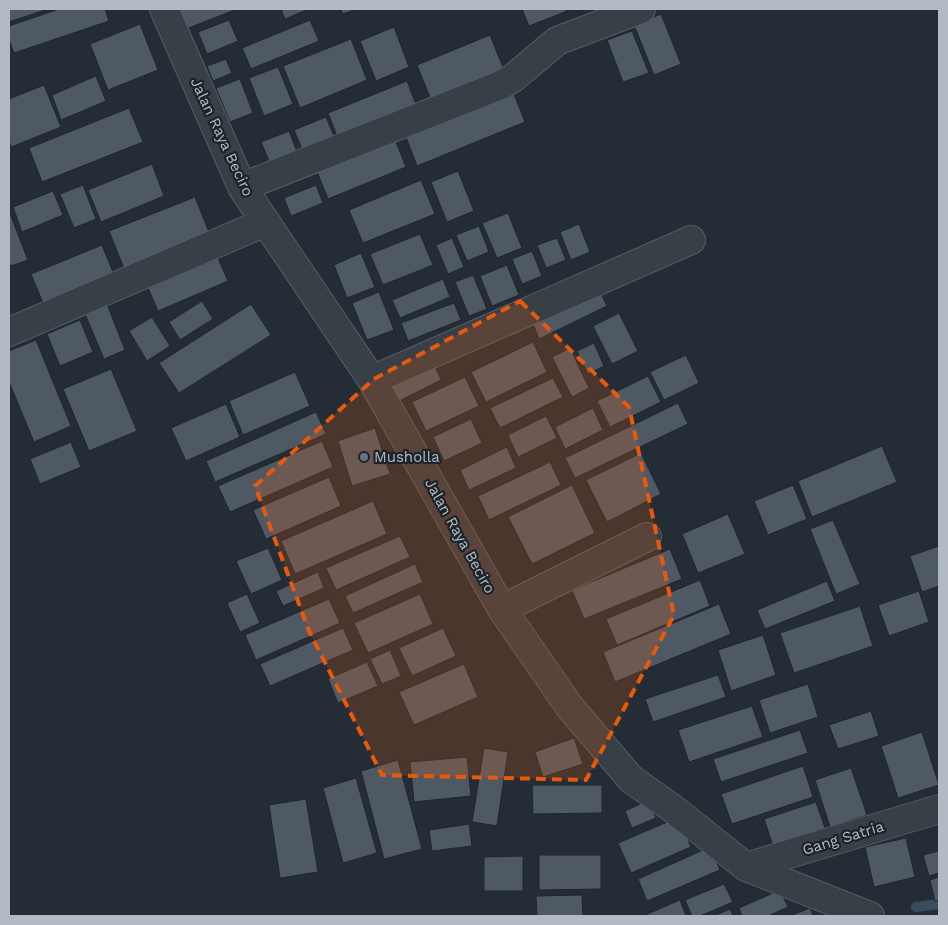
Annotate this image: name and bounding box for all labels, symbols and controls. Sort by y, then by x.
street label: Jalan Raya Beciro [187,75,257,199]
place label: Musholla [374,448,440,466]
marker: Musholla [358,451,370,463]
street label: Jalan Raya Beciro [421,475,499,597]
street label: Gang Satria [800,817,886,859]

